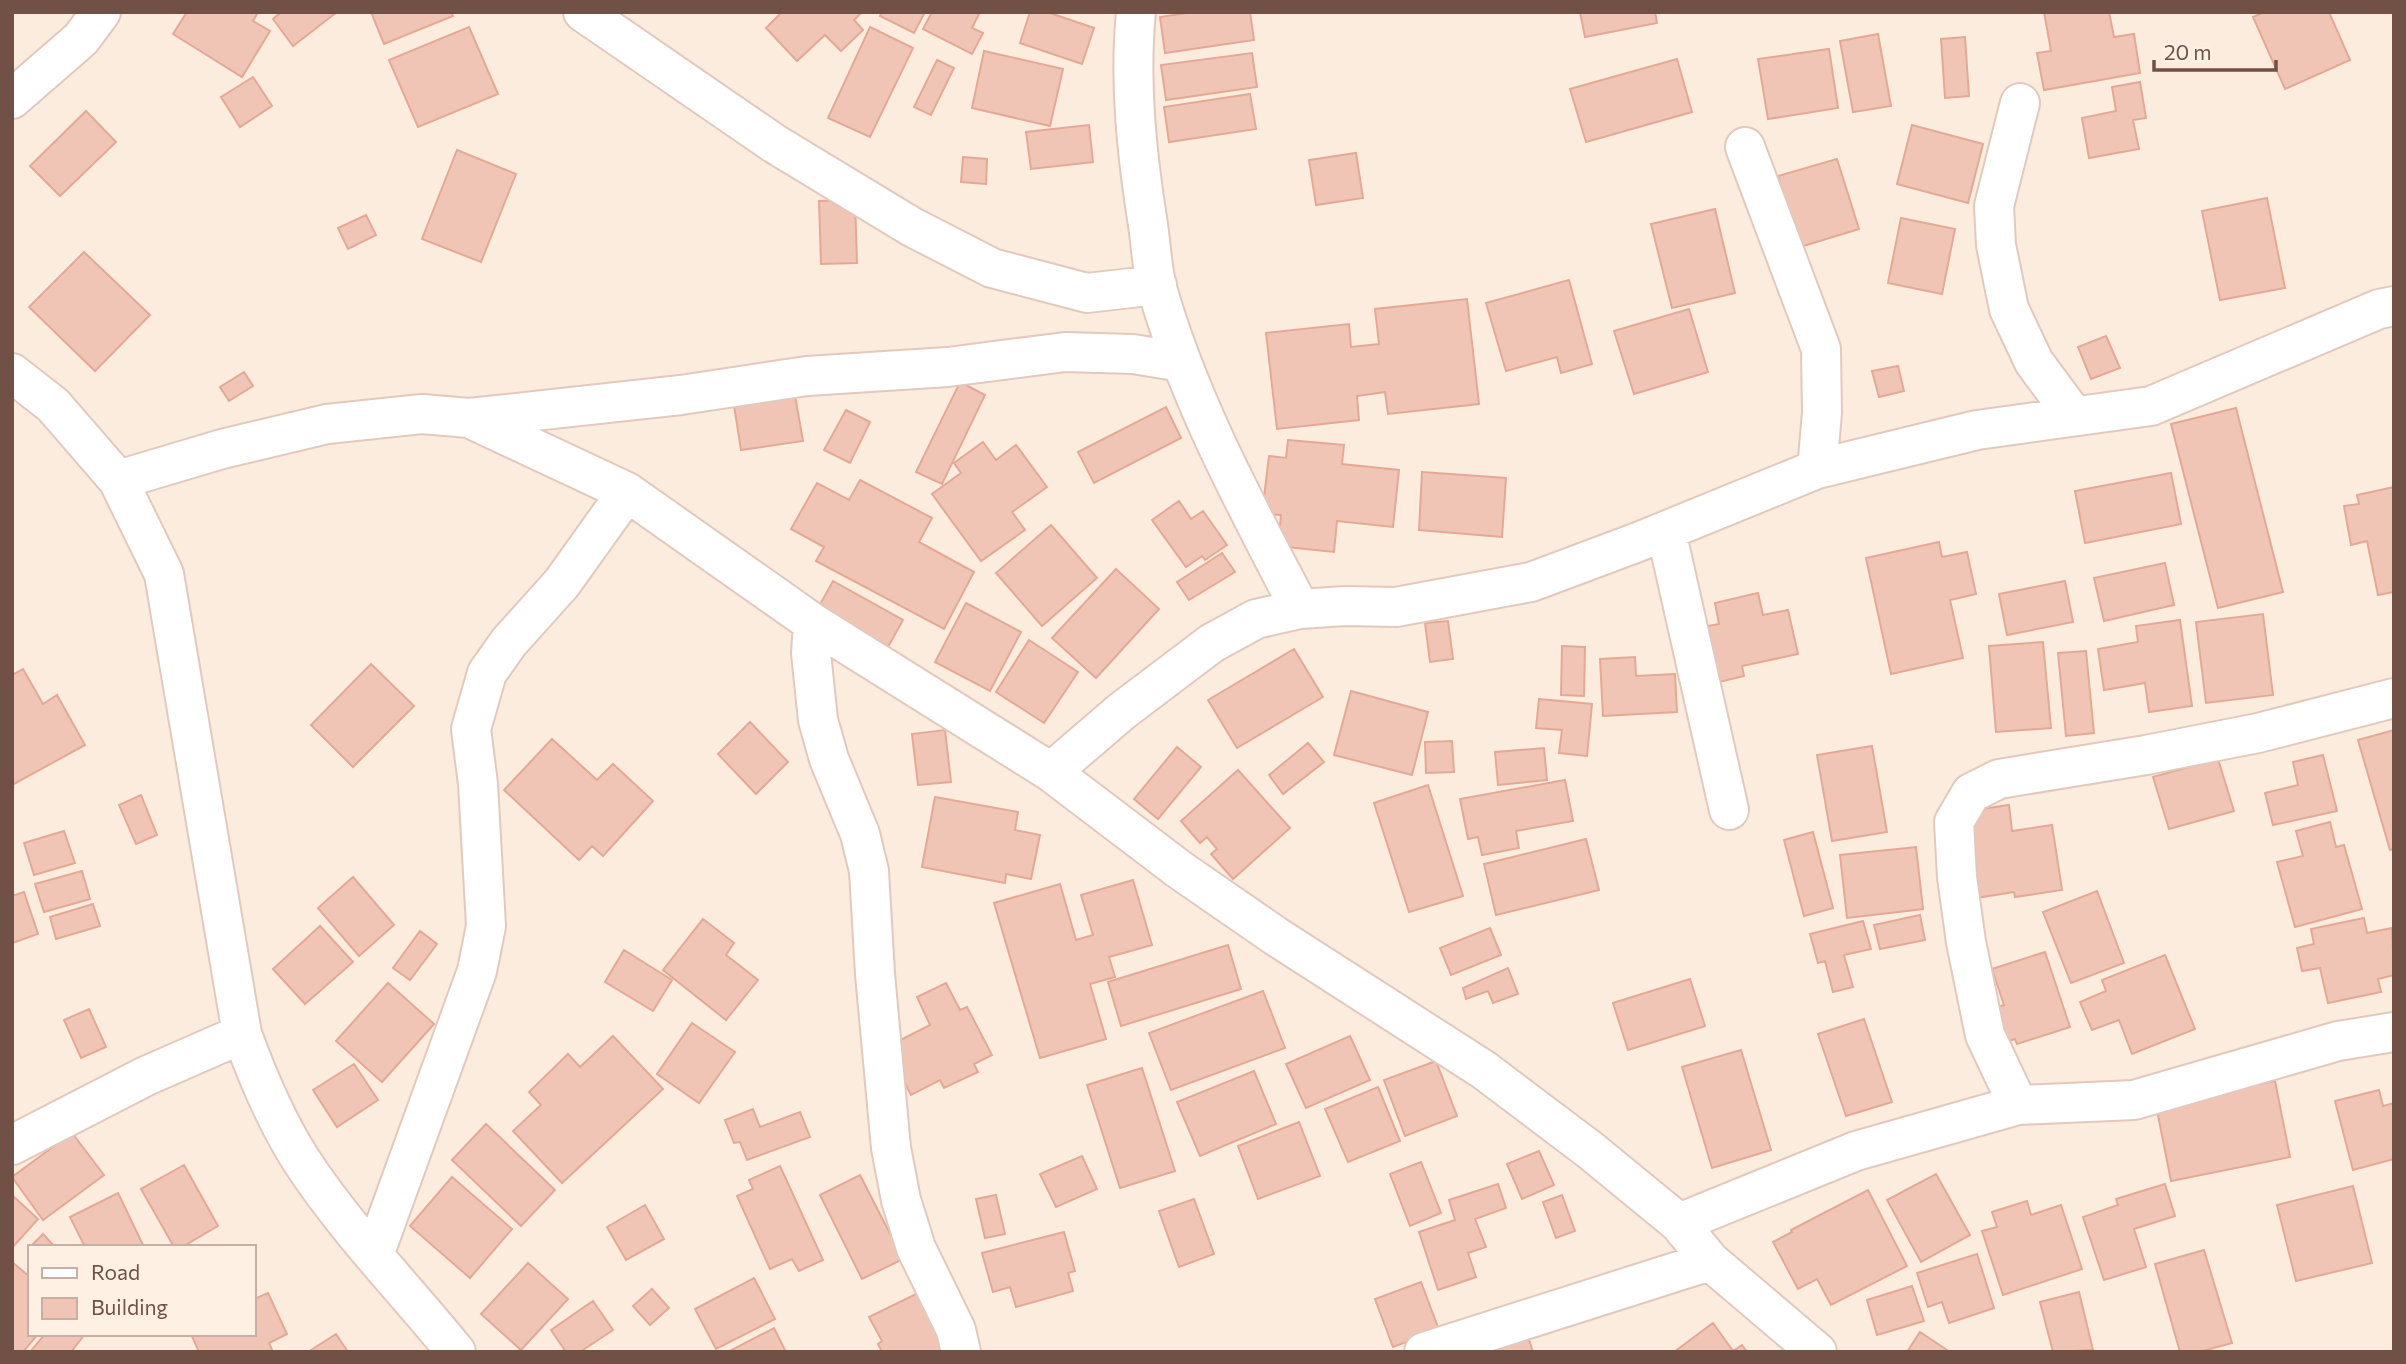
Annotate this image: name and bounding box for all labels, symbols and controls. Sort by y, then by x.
scale bar [2154,28,2276,72]
text: 20 m [2164,39,2212,64]
legend [28,1245,256,1336]
text: Road [91,1259,140,1284]
text: Building [91,1294,168,1319]

